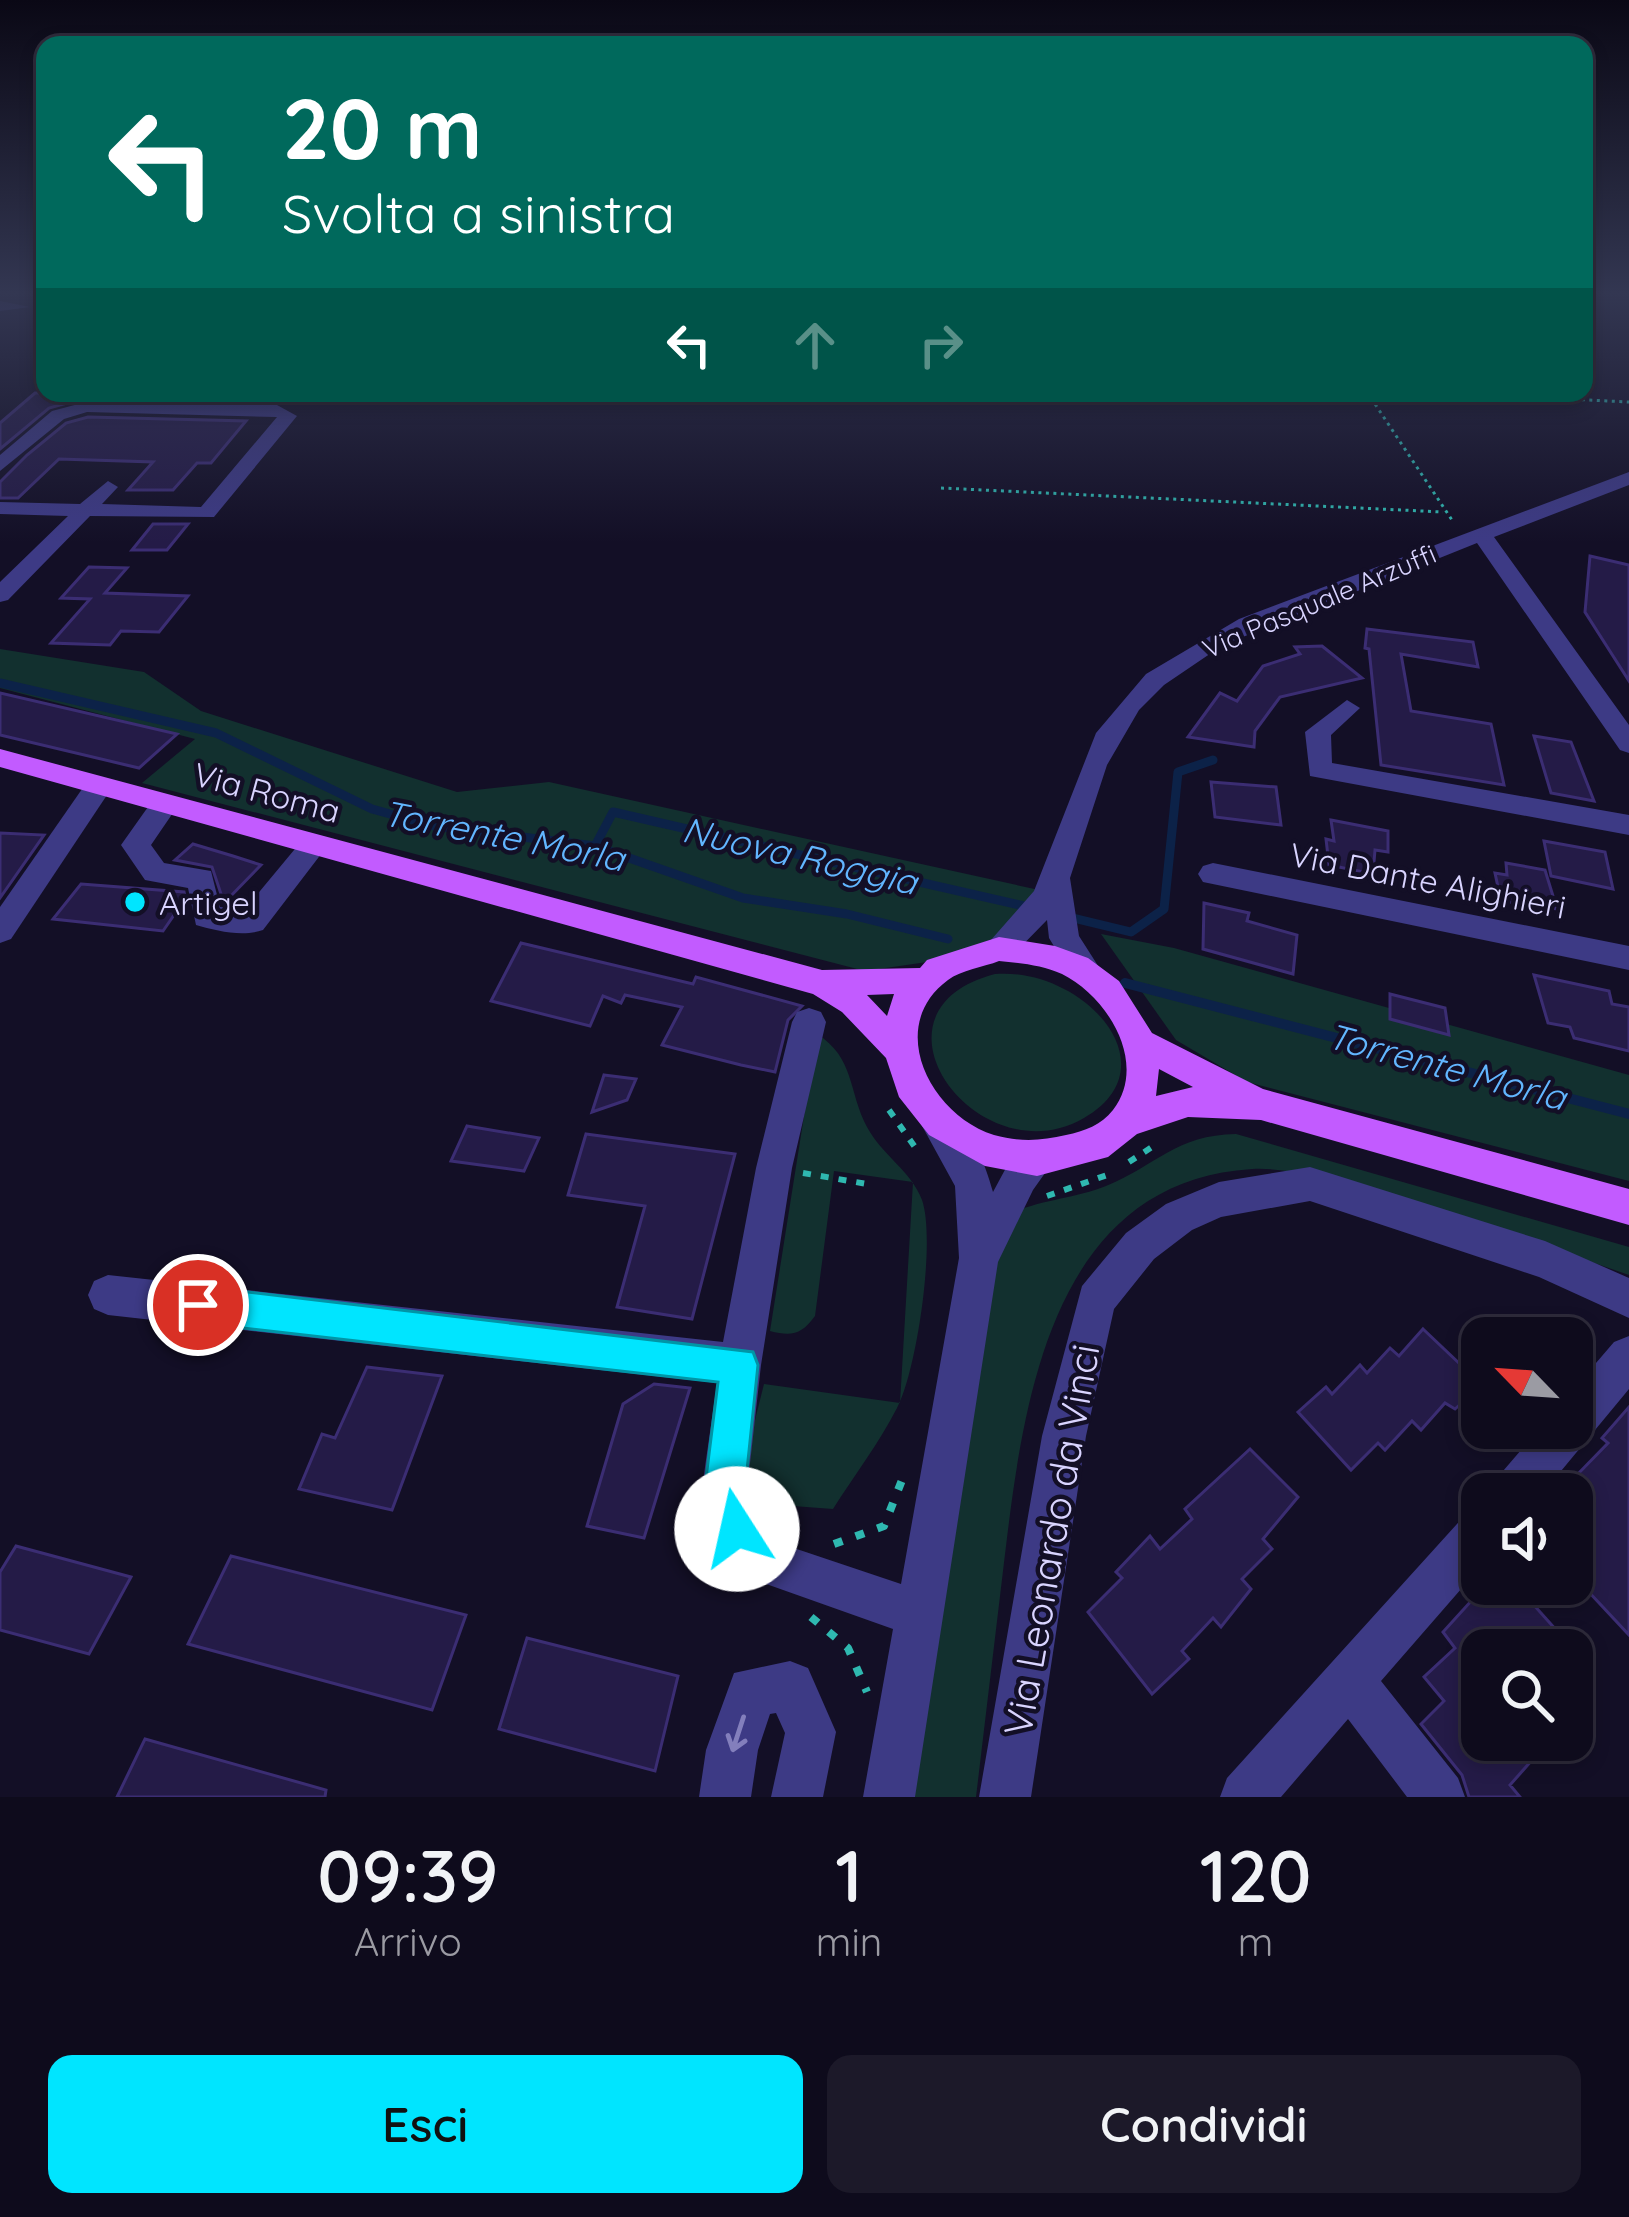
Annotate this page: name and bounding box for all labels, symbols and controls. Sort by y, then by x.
text: 20 m [282,75,482,180]
icon: left [84,84,240,240]
text: Svolta a sinistra [282,179,675,247]
icon: left [656,312,722,378]
icon: ahead [782,312,848,378]
icon: right [908,312,974,378]
street label: Via Pasquale Arzuffi [1197,536,1441,666]
street label: Via Roma [189,753,345,831]
water label: Torrente Morla [379,790,631,881]
water label: Nuova Roggia [678,806,924,904]
street label: Via Dante Alighieri [1287,833,1569,927]
place label: Artigel [159,882,257,923]
marker: Artigel [122,889,148,915]
water label: Torrente Morla [1323,1013,1573,1120]
pin [147,1254,249,1356]
icon: arrive [165,1272,231,1338]
north arrow [1461,1317,1593,1449]
map controls [1461,1317,1593,1761]
street label: Via Leonardo da Vinci [992,1341,1110,1739]
position arrow [674,1466,800,1592]
button: sound [1461,1473,1593,1605]
button: search [1461,1629,1593,1761]
one-way arrow [725,1714,747,1752]
text: 09:39 [317,1830,498,1920]
text: 1 [835,1830,863,1920]
text: 120 [1200,1830,1312,1920]
text: Arrivo [354,1917,462,1966]
text: min [816,1917,882,1966]
text: m [1238,1917,1273,1966]
button: Esci [48,2055,803,2193]
button: Condividi [827,2055,1581,2193]

